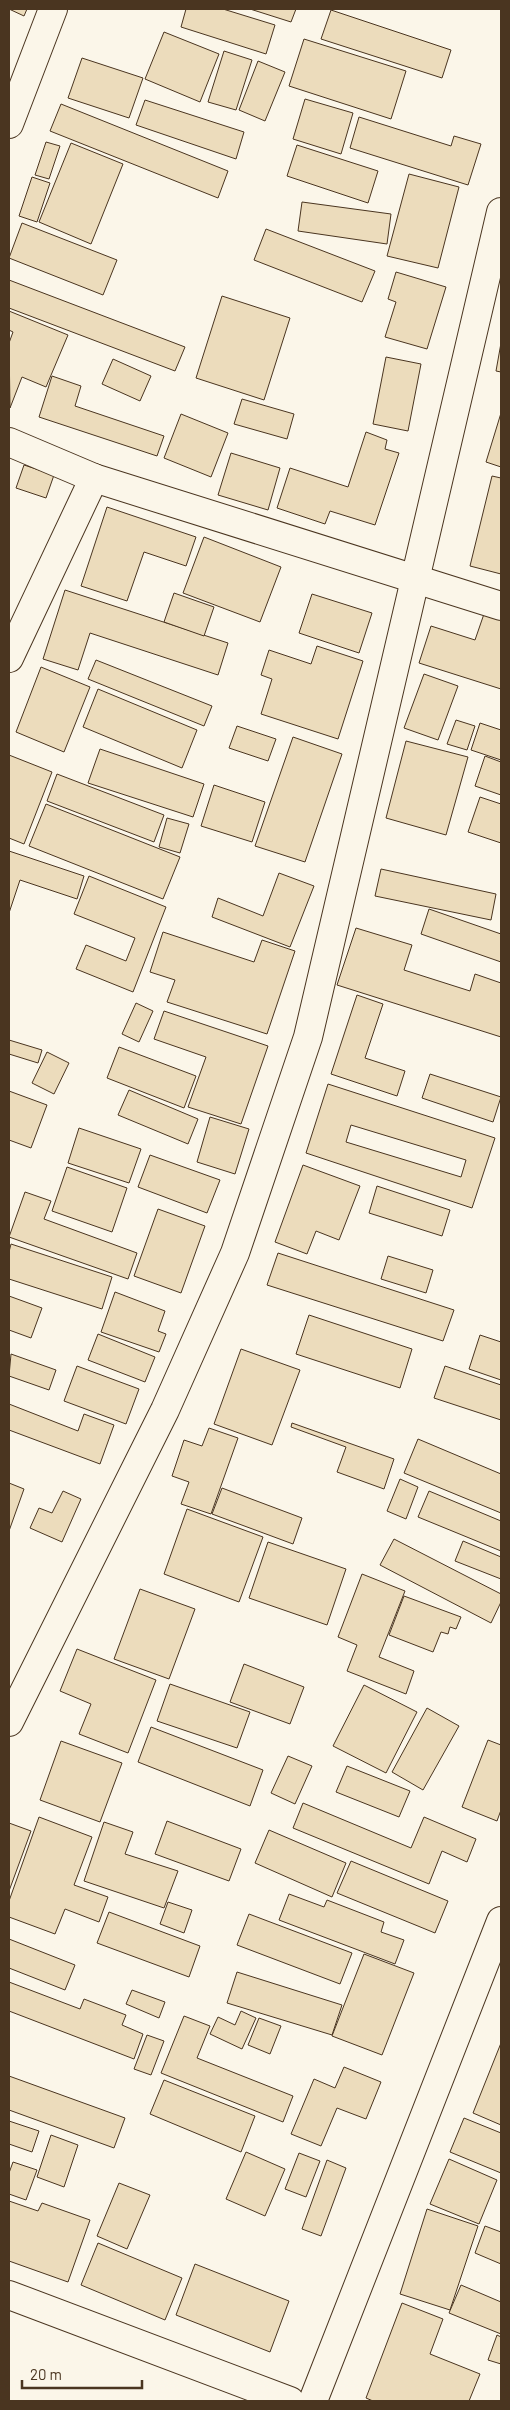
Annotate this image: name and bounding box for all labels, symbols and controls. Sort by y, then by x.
scale bar [22,2358,142,2390]
text: 20 m [30,2365,62,2383]

